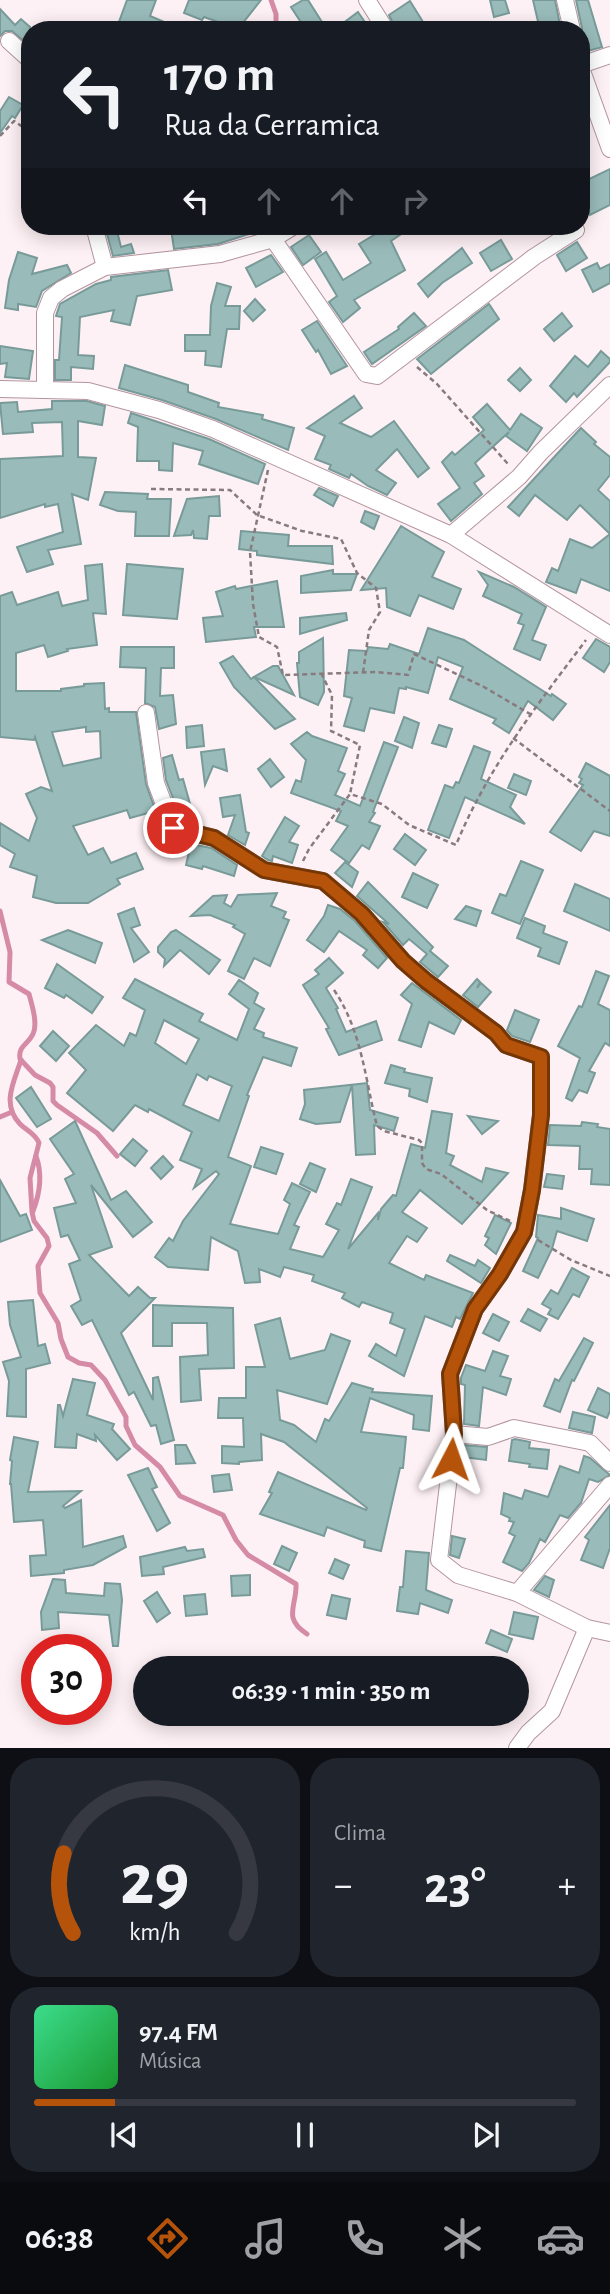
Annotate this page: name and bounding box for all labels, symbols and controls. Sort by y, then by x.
icon: left [49,49,140,140]
text: 170 m [164,51,275,100]
text: Rua da Cerramica [164,109,380,141]
icon: left [177,182,215,220]
icon: ahead [250,182,288,220]
icon: ahead [323,182,361,220]
icon: right [396,182,434,220]
pin [143,798,203,858]
icon: arrive [154,809,192,847]
position arrow [414,1422,488,1496]
speed limit sign: 30 [21,1634,112,1725]
text: 06:39 · 1 min · 350 m [231,1678,431,1704]
text: Clima [334,1822,386,1845]
text: 29 [120,1846,190,1919]
text: 23° [424,1860,486,1912]
text: − [334,1867,352,1905]
text: + [558,1867,576,1905]
text: km/h [129,1920,181,1945]
text: 97.4 FM [139,2019,218,2045]
text: Música [139,2050,202,2073]
icon: previous [105,2116,143,2154]
icon: pause [286,2116,324,2154]
icon: next [467,2116,505,2154]
icon: directions [143,2214,192,2263]
icon: music [241,2214,290,2263]
icon: phone [340,2214,389,2263]
icon: climate [438,2214,487,2263]
icon: car [536,2214,585,2263]
text: 06:38 [25,2222,94,2254]

